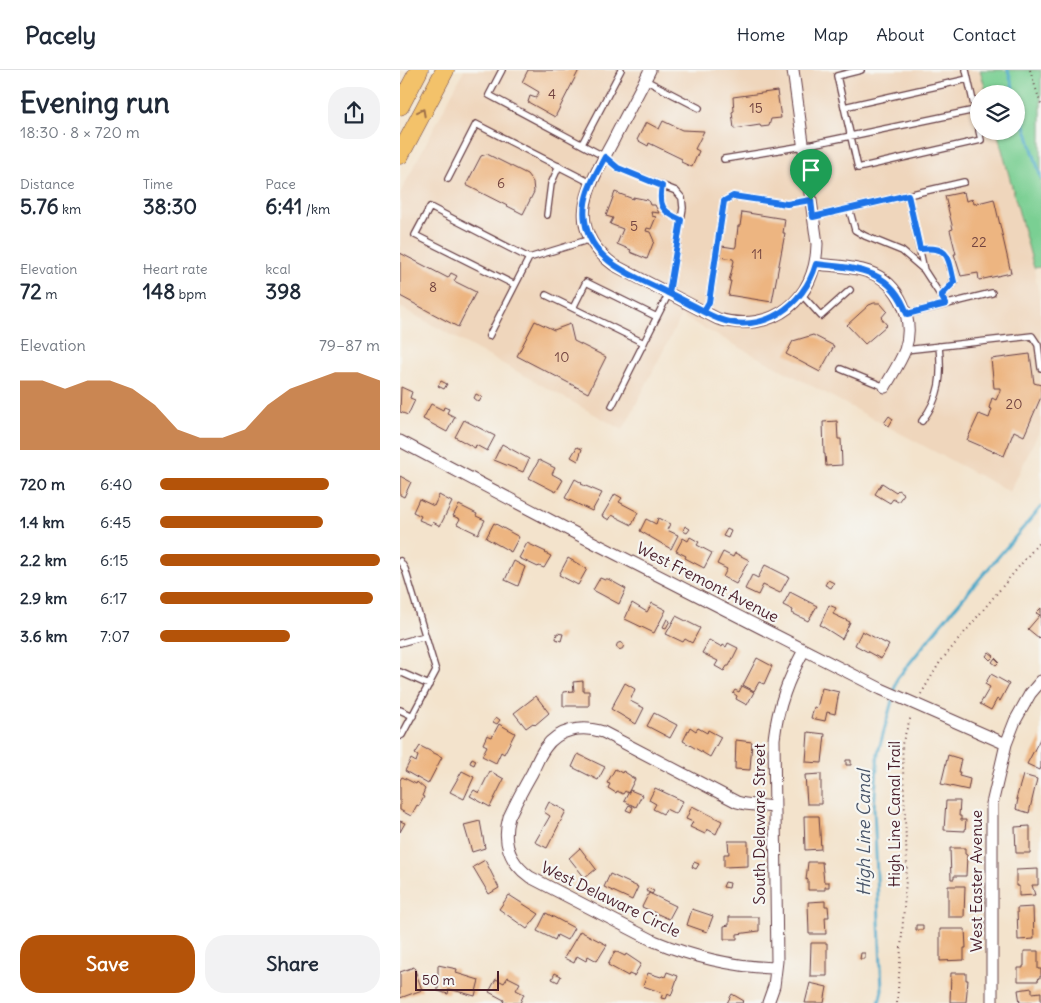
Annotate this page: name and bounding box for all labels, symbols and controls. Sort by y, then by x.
text: Pacely [25,20,96,50]
text: Home [737,23,785,46]
text: Map [813,23,848,46]
text: About [876,23,924,46]
text: Contact [952,23,1016,46]
text: Evening run [20,85,170,121]
house number: 4 [548,85,556,103]
map controls [970,85,1025,140]
button: layers [970,85,1025,140]
button: share [328,87,380,139]
house number: 15 [749,99,763,117]
one-way arrow [416,109,426,118]
text: 18:30 · 8 × 720 m [20,122,140,142]
pin [790,149,832,200]
icon: arrive [797,156,825,184]
house number: 6 [497,174,505,192]
text: Distance [20,175,75,193]
text: Time [143,175,173,193]
text: Pace [265,175,296,193]
text: 5.76 [20,193,59,220]
text: 38:30 [143,193,197,220]
text: 6:41 [265,193,302,220]
text: km [59,200,81,218]
text: /km [302,200,330,218]
house number: 5 [630,217,638,235]
house number: 22 [971,233,987,251]
house number: 11 [751,245,763,263]
text: Elevation [20,260,77,278]
text: Heart rate [143,260,208,278]
text: kcal [265,260,291,278]
text: 72 [20,278,42,305]
text: 148 [143,278,175,305]
text: 398 [265,278,301,305]
house number: 8 [429,278,437,296]
text: m [42,285,57,303]
text: bpm [175,285,207,303]
text: Elevation [20,335,86,355]
text: 79–87 m [319,335,380,355]
house number: 10 [555,348,569,366]
house number: 20 [1006,395,1022,413]
text: 720 m [20,474,65,494]
text: 6:40 [100,474,133,494]
text: 1.4 km [20,512,65,532]
text: 6:45 [100,512,131,532]
street label: West Fremont Avenue [633,537,783,627]
text: 2.2 km [20,550,67,570]
text: 6:15 [100,550,128,570]
text: 2.9 km [20,588,67,608]
text: 6:17 [100,588,127,608]
text: 3.6 km [20,626,68,646]
text: 7:07 [100,626,130,646]
street label: High Line Canal Trail [884,741,904,887]
street label: South Delaware Street [749,743,769,905]
water label: High Line Canal [852,767,875,896]
street label: West Easter Avenue [966,810,986,952]
street label: West Delaware Circle [538,857,684,941]
button: Save [20,935,195,993]
button: Share [205,935,380,993]
scale bar [415,968,499,991]
text: 50 m [422,971,455,989]

